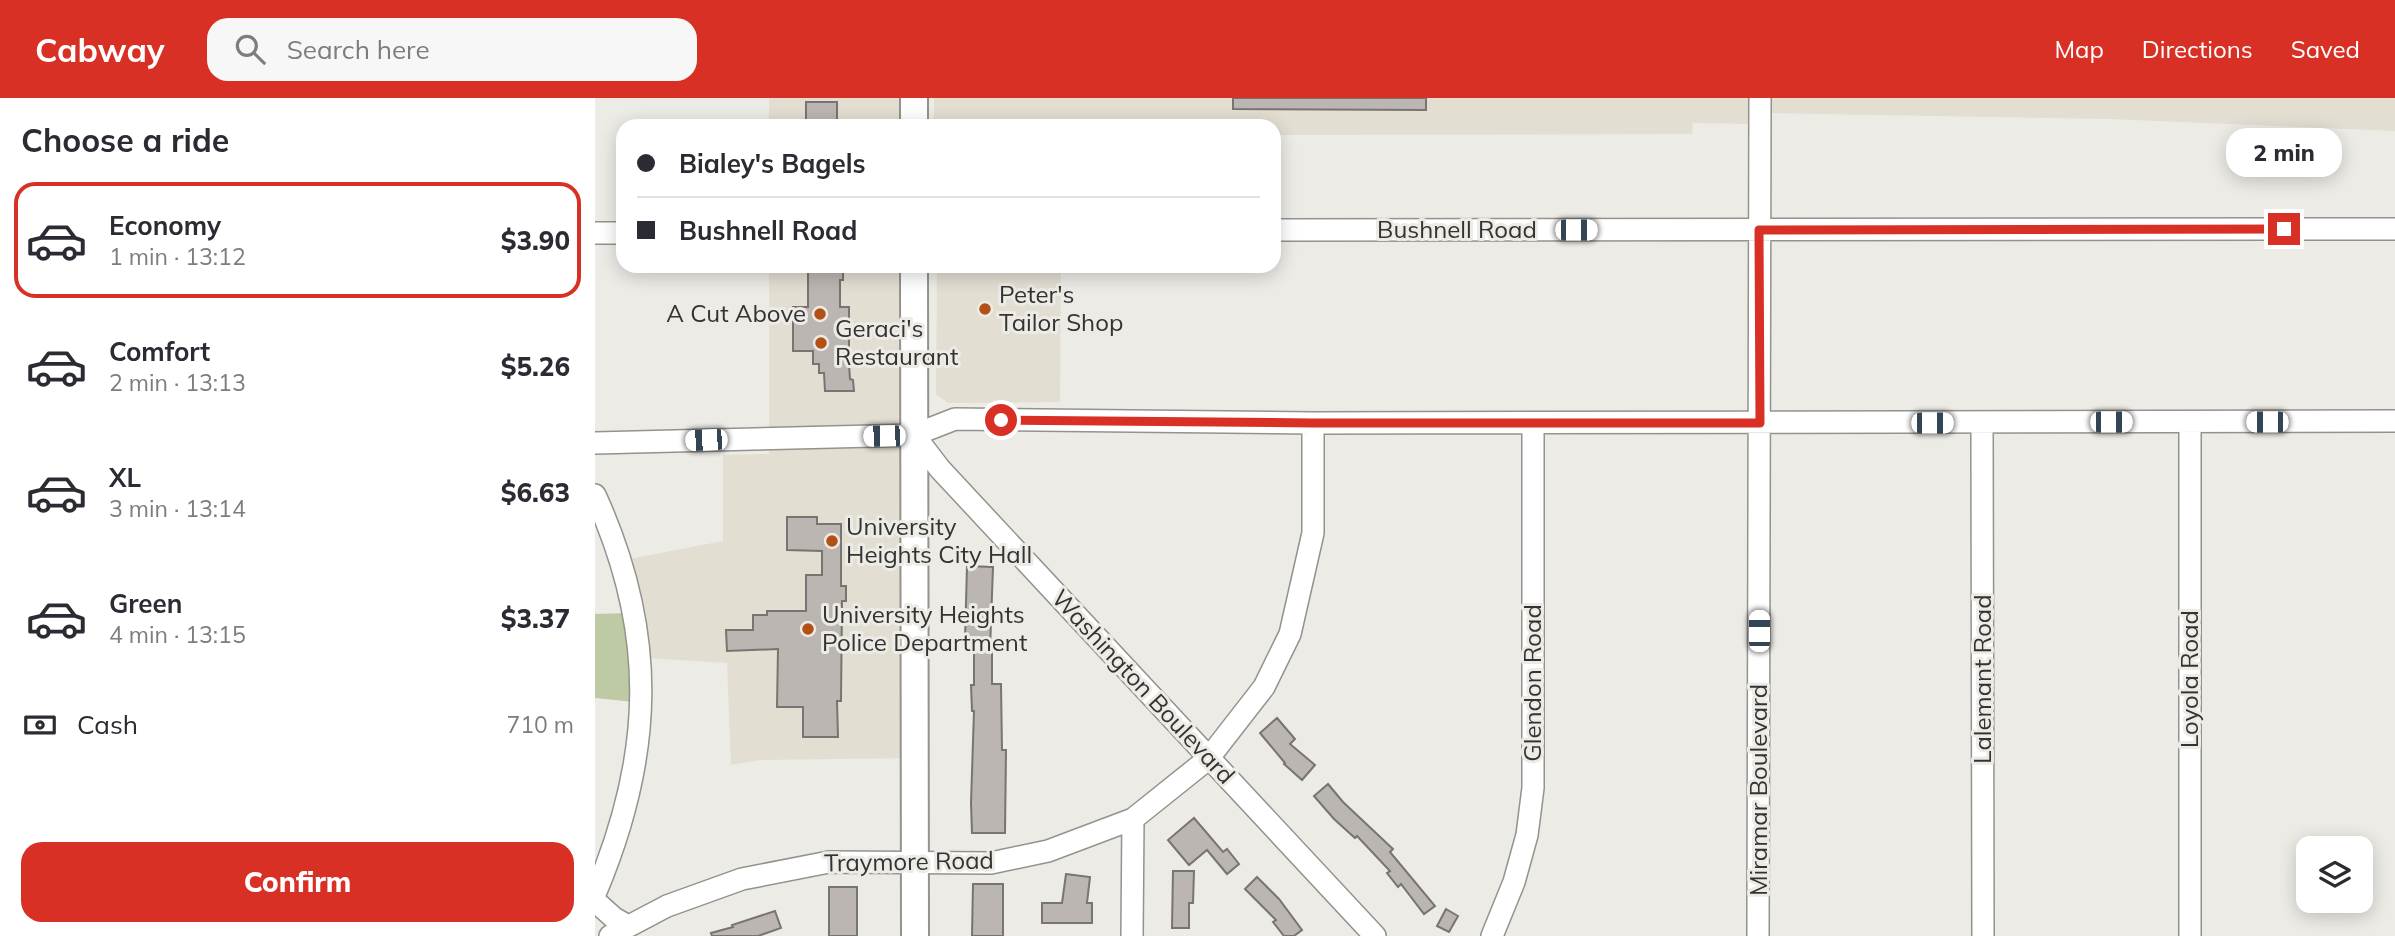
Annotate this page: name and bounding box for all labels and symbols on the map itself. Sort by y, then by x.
callout: 2 min [2226,128,2342,176]
route end [2268,213,2300,245]
street label: Bushnell Road [1377,214,1537,244]
car [1556,220,1598,241]
place label: Peter's Tailor Shop [999,279,1123,337]
place label: A Cut Above [666,298,806,328]
marker: Peter's Tailor Shop [977,301,993,317]
marker: A Cut Above [812,306,828,322]
place label: Geraci's Restaurant [835,313,958,371]
marker: Geraci's Restaurant [813,335,829,351]
route start [985,404,1017,436]
car [2091,412,2133,433]
car [2247,412,2289,433]
car [1912,413,1954,434]
car [863,425,906,447]
car [685,429,728,451]
place label: University Heights City Hall [846,511,1032,569]
marker: University Heights City Hall [824,533,840,549]
street label: Washington Boulevard [1046,583,1242,790]
street label: Lalemant Road [1967,594,1997,764]
place label: University Heights Police Department [822,599,1027,657]
street label: Glendon Road [1517,604,1547,762]
car [1749,610,1770,652]
street label: Loyola Road [2174,610,2204,748]
marker: University Heights Police Department [800,621,816,637]
street label: Miramar Boulevard [1743,684,1773,896]
street label: Traymore Road [824,845,994,877]

